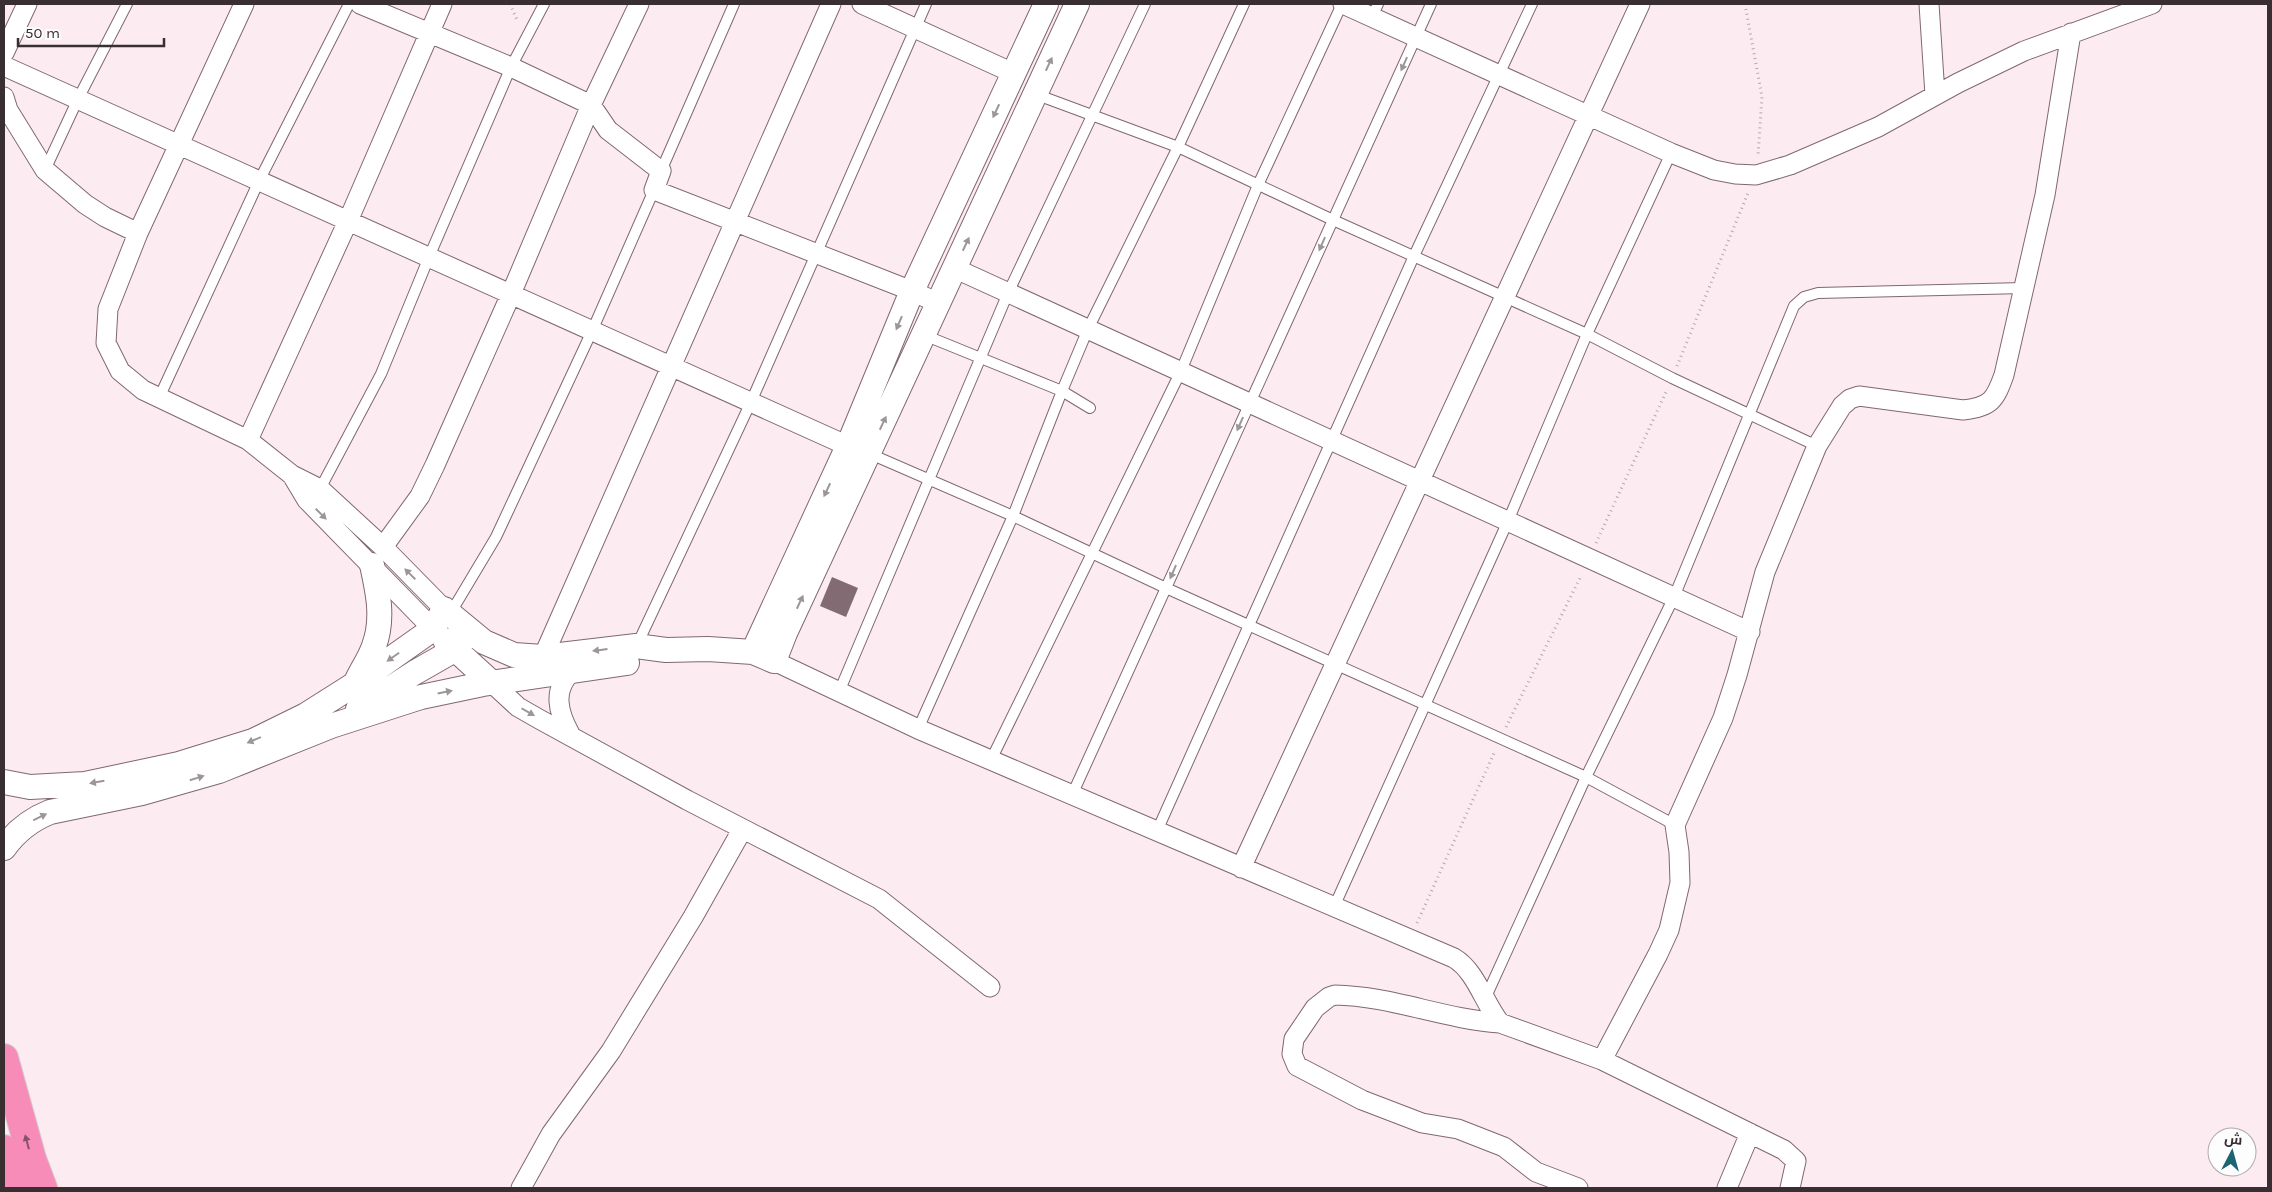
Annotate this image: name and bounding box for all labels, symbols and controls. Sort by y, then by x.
scale bar [18,15,164,47]
text: 50 m [25,24,60,42]
one-way arrow [1045,57,1053,71]
one-way arrow [1399,57,1407,71]
one-way arrow [991,104,1000,119]
one-way arrow [962,237,970,251]
one-way arrow [1318,237,1326,251]
one-way arrow [895,316,903,331]
one-way arrow [879,416,887,430]
one-way arrow [1236,417,1244,431]
one-way arrow [823,483,831,497]
one-way arrow [314,508,326,520]
one-way arrow [1169,565,1177,579]
one-way arrow [404,568,416,580]
one-way arrow [796,595,804,609]
one-way arrow [592,647,608,655]
one-way arrow [386,652,400,662]
one-way arrow [437,687,453,695]
one-way arrow [522,708,535,717]
one-way arrow [247,737,261,745]
one-way arrow [190,773,205,781]
one-way arrow [88,778,104,786]
one-way arrow [33,813,47,821]
north arrow [2207,1127,2257,1177]
text: ش [2223,1130,2243,1149]
one-way arrow [23,1135,31,1150]

